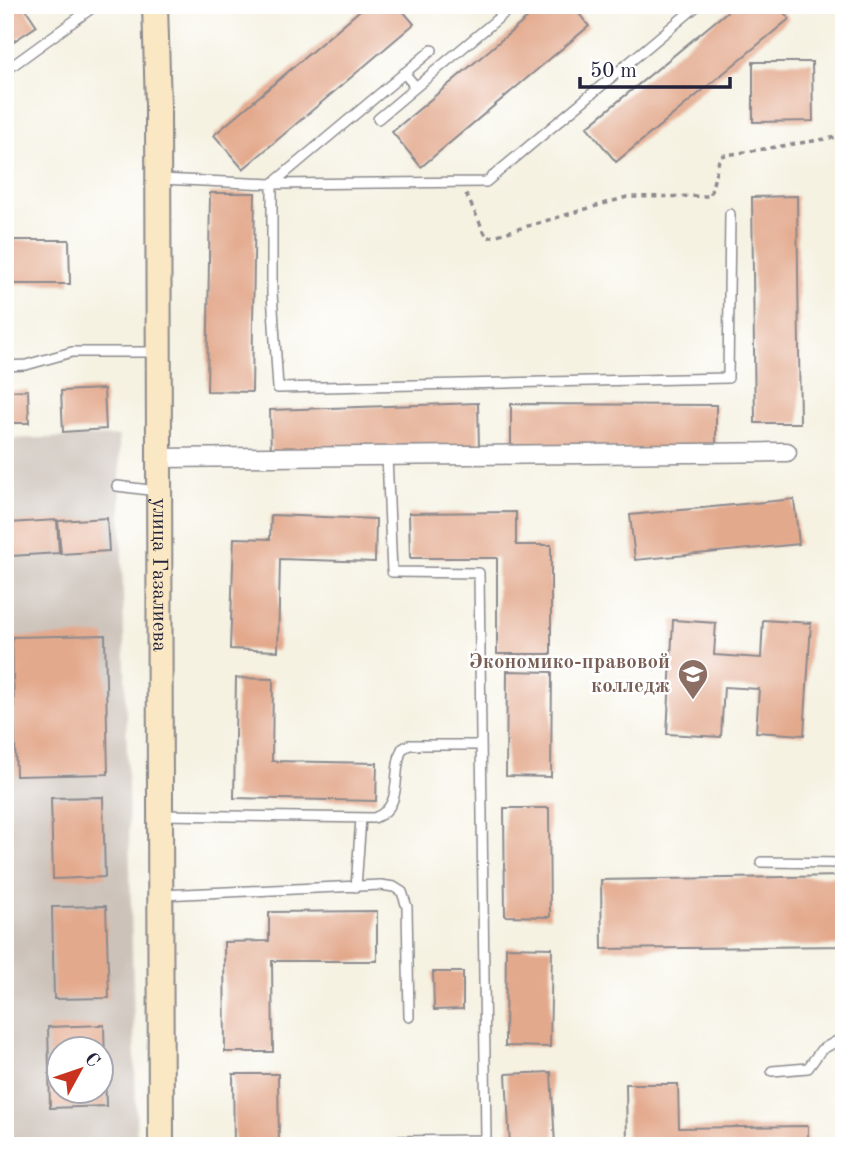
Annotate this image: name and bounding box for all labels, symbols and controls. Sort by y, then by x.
scale bar [580,46,730,90]
text: 50 m [590,61,637,82]
street label: улица Газалиева [149,498,170,652]
place label: Экономико-правовой колледж [469,652,670,697]
school or university icon: Экономико-правовой колледж [676,657,710,701]
north arrow [46,1036,116,1106]
text: С [80,1050,102,1072]

